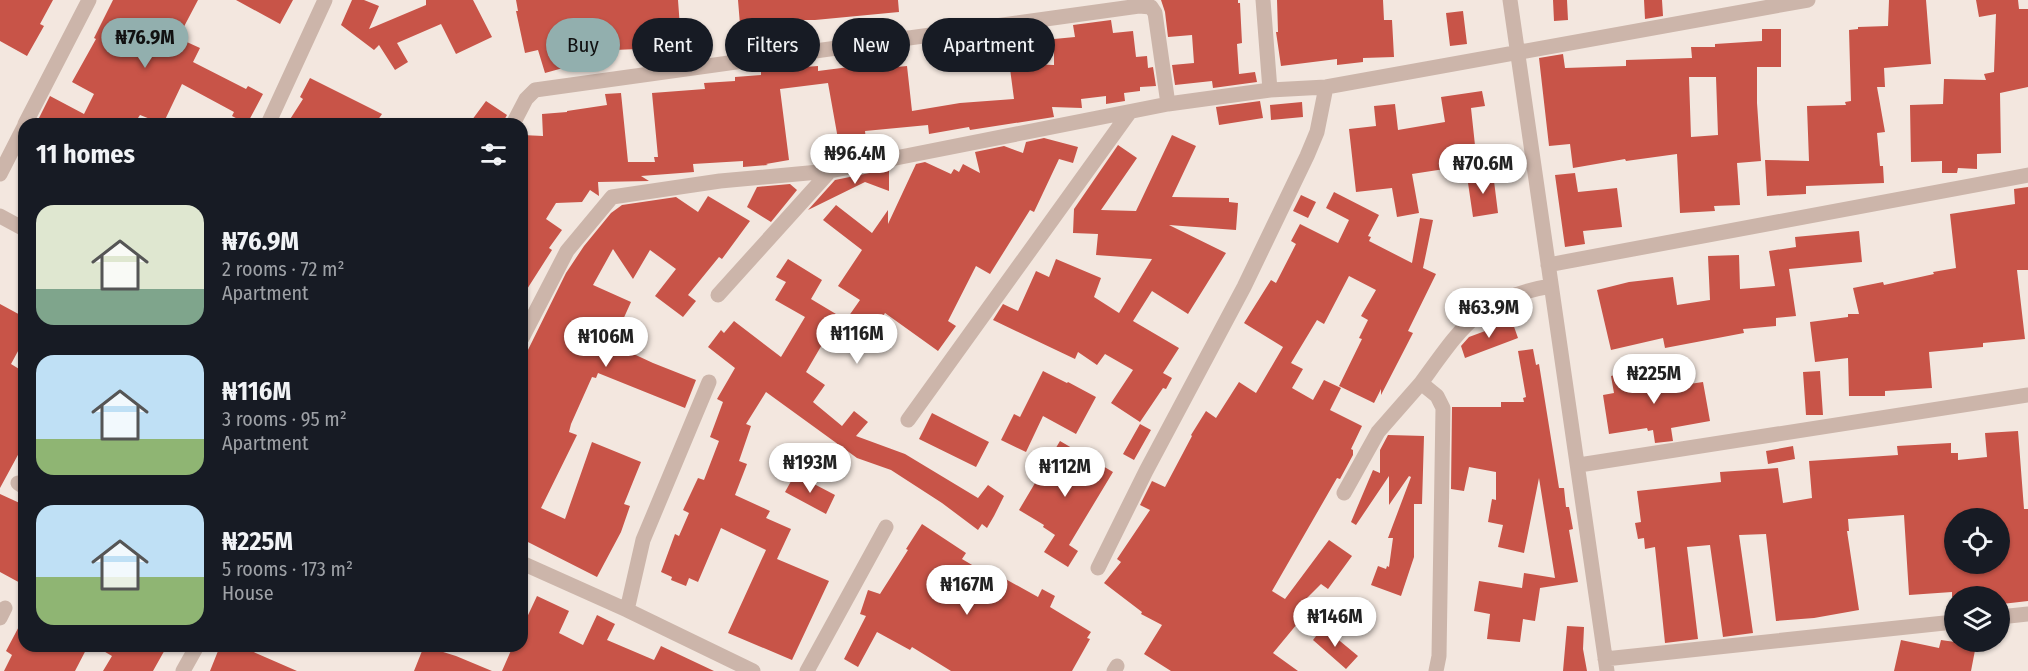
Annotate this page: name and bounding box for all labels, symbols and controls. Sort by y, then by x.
pin: ₦76.9M [96,18,194,69]
chip: Buy [546,18,620,72]
chip: Rent [632,18,713,72]
chip: Filters [725,18,820,72]
chip: New [832,18,910,72]
chip: Apartment [922,18,1055,72]
text: ₦76.9M [115,25,175,49]
pin: ₦96.4M [806,134,904,185]
icon: filters [477,138,510,171]
text: 11 homes [36,139,135,170]
text: ₦96.4M [824,141,886,165]
pin: ₦70.6M [1434,144,1532,195]
text: ₦70.6M [1453,151,1513,175]
text: ₦76.9M [222,226,299,257]
icon: home [84,229,156,301]
text: 2 rooms · 72 m² [222,257,344,281]
text: Apartment [222,281,309,305]
pin: ₦63.9M [1440,288,1538,339]
text: ₦63.9M [1459,295,1519,319]
pin: ₦116M [815,314,899,365]
pin: ₦106M [564,317,648,368]
text: ₦116M [830,321,884,345]
text: ₦106M [578,324,634,348]
pin: ₦225M [1612,354,1696,405]
text: ₦225M [1627,361,1681,385]
text: ₦116M [222,376,291,407]
icon: home [84,379,156,451]
text: 3 rooms · 95 m² [222,407,347,431]
text: Apartment [222,431,309,455]
pin: ₦193M [768,443,852,494]
pin: ₦112M [1023,447,1107,498]
text: ₦193M [783,450,837,474]
text: ₦112M [1039,454,1091,478]
map controls [1944,508,2010,652]
button: locate [1944,508,2010,574]
text: ₦225M [222,526,293,557]
icon: home [84,529,156,601]
text: 5 rooms · 173 m² [222,557,353,581]
pin: ₦167M [925,565,1009,616]
text: ₦167M [940,572,994,596]
text: House [222,581,274,605]
button: layers [1944,586,2010,652]
pin: ₦146M [1293,597,1377,648]
text: ₦146M [1307,604,1363,628]

